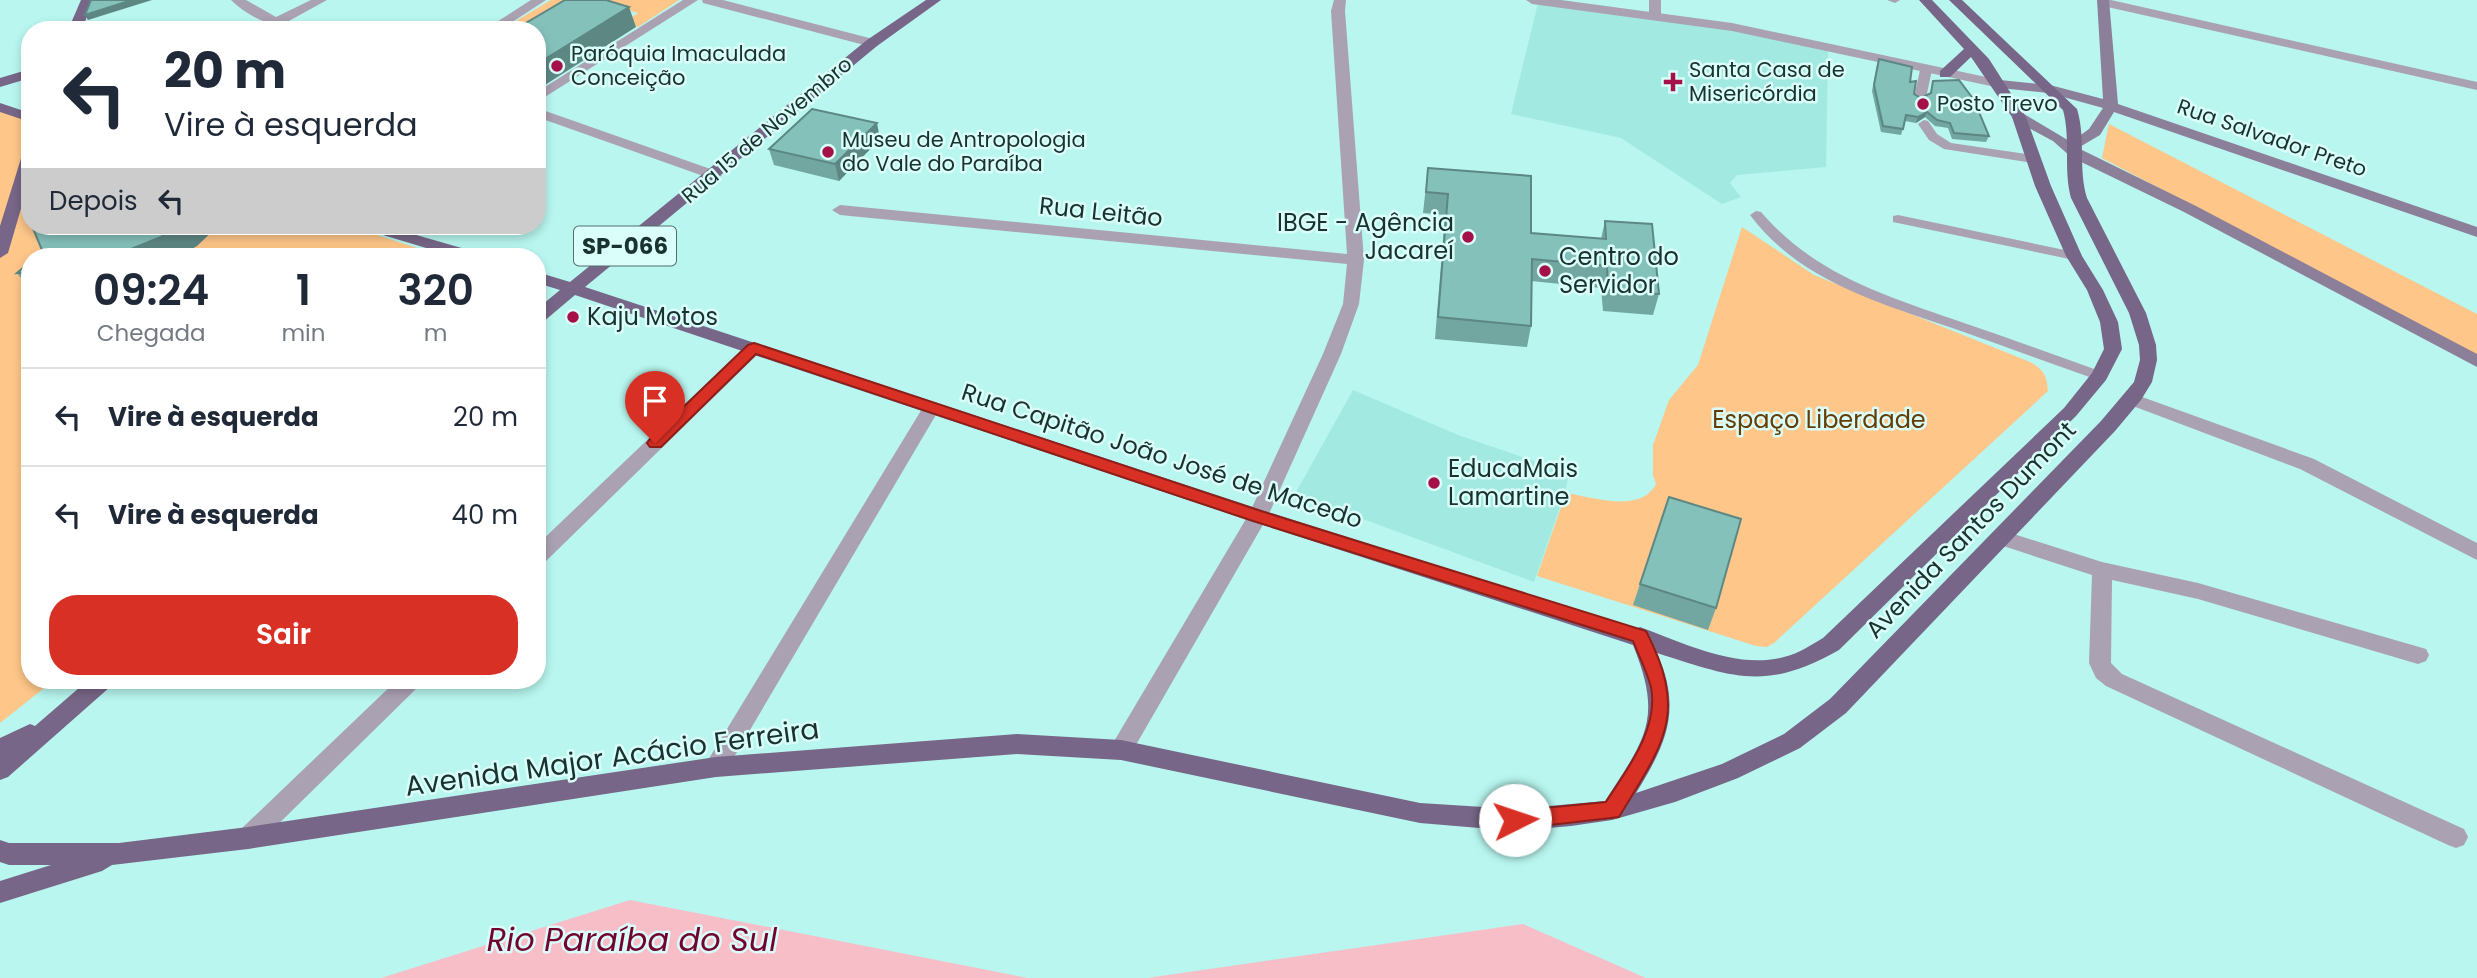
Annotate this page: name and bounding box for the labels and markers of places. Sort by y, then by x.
place label: Paróquia Imaculada Conceição [571,39,786,92]
place label: Santa Casa de Misericórdia [1689,55,1845,108]
marker: Paróquia Imaculada Conceição [549,58,565,74]
marker: Santa Casa de Misericórdia [1663,72,1683,92]
place label: Posto Trevo [1937,89,2058,118]
marker: Posto Trevo [1915,96,1931,112]
place label: Museu de Antropologia do Vale do Paraíba [842,125,1086,178]
marker: Museu de Antropologia do Vale do Paraíba [820,144,836,160]
place label: IBGE - Agência Jacareí [1277,206,1454,267]
marker: IBGE - Agência Jacareí [1460,229,1476,245]
place label: Centro do Servidor [1559,240,1679,301]
marker: Centro do Servidor [1537,263,1553,279]
place label: Kaju Motos [587,300,718,333]
marker: Kaju Motos [565,309,581,325]
pin [625,371,685,443]
place label: EducaMais Lamartine [1448,452,1578,513]
marker: EducaMais Lamartine [1426,475,1442,491]

